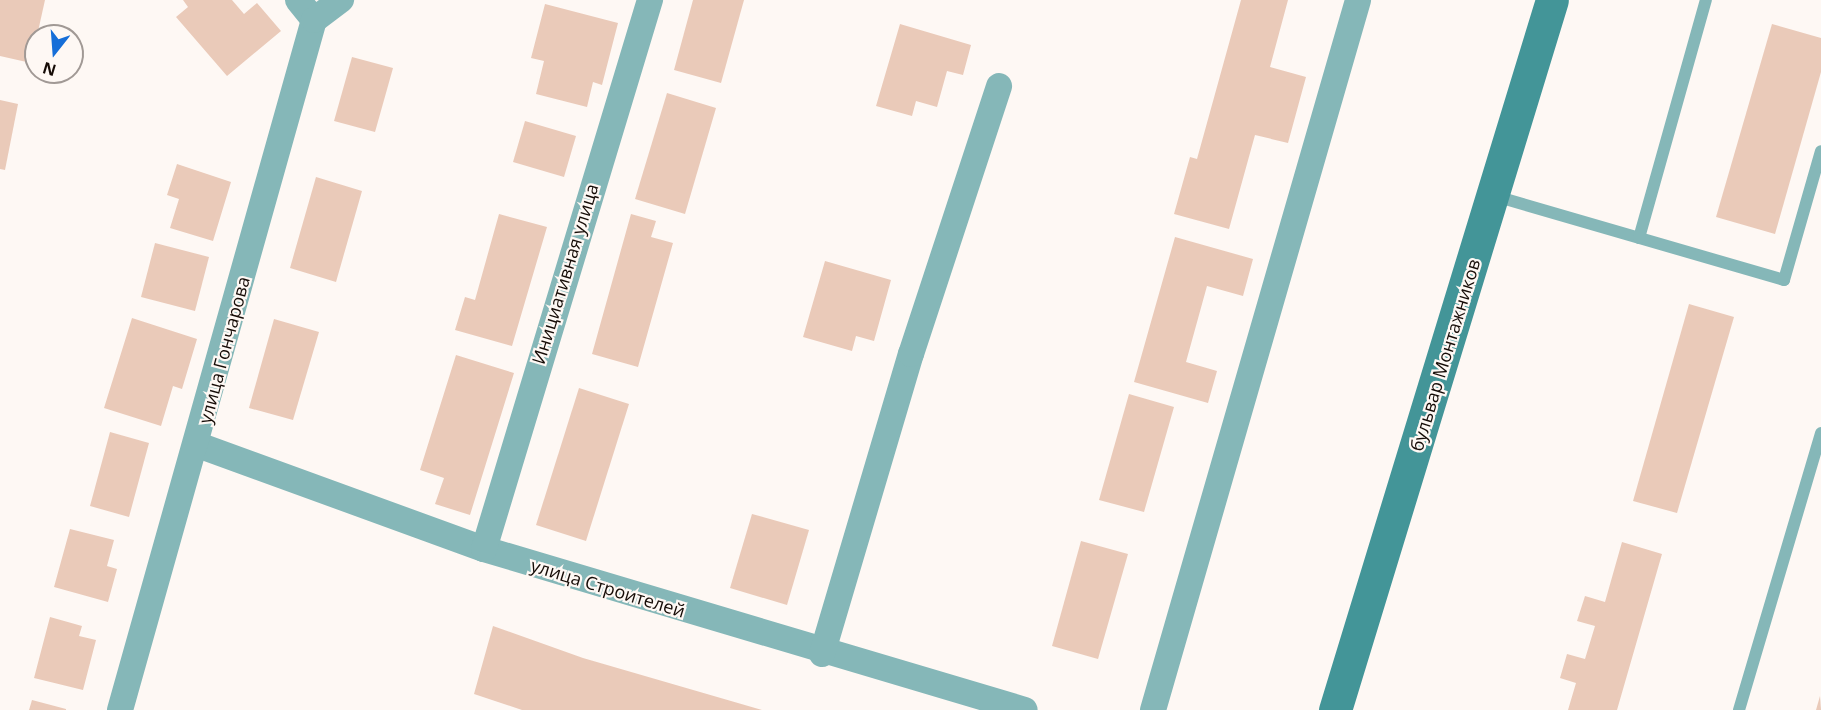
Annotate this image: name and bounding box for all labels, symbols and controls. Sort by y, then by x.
north arrow [24,24,84,84]
text: N [40,57,59,82]
street label: Инициативная улица [527,181,603,367]
street label: бульвар Монтажников [1405,256,1485,454]
street label: улица Гончарова [194,274,254,426]
street label: улица Строителей [528,554,688,622]

